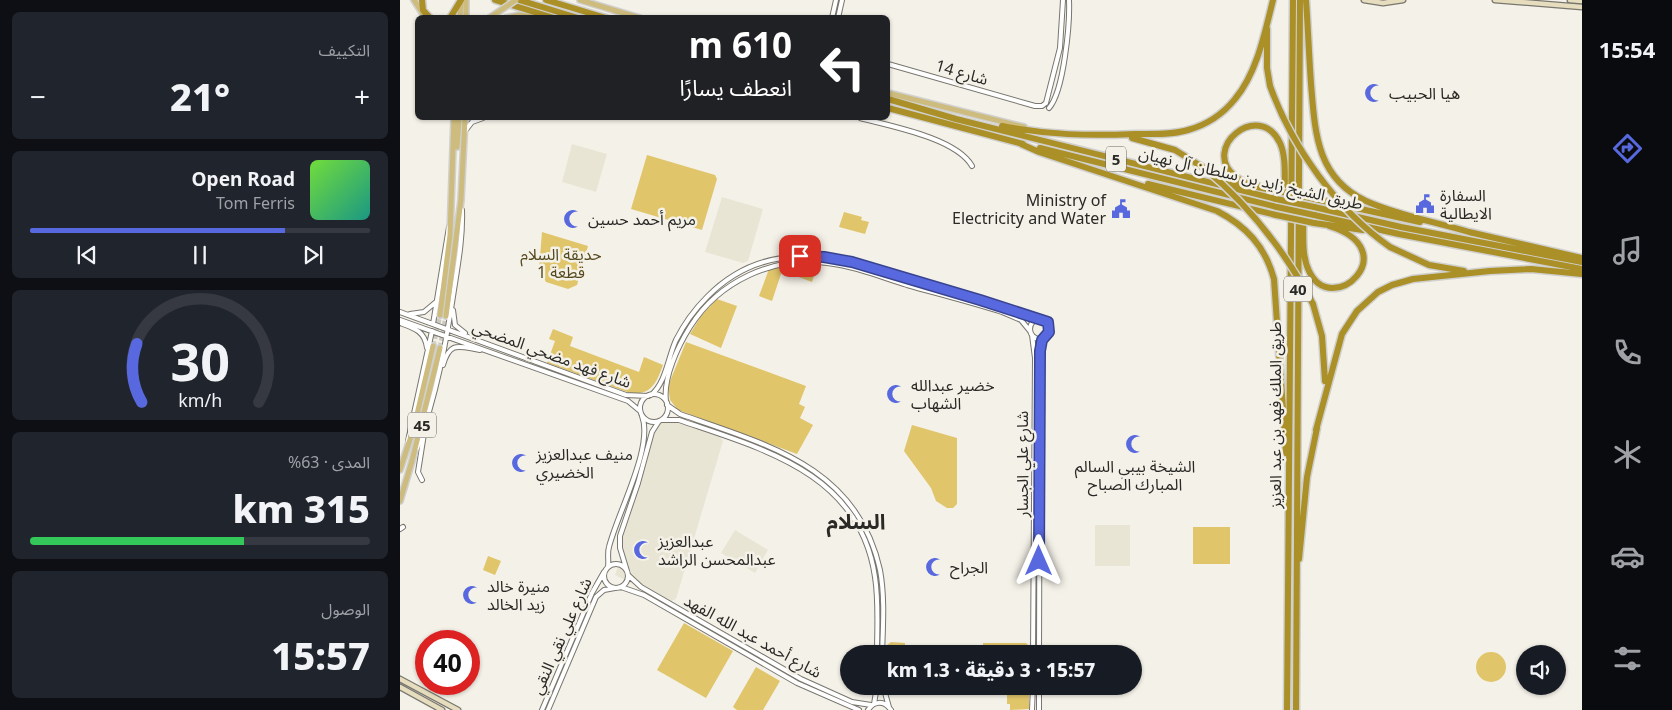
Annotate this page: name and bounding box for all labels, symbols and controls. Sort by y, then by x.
text: 610 m [689,21,792,68]
text: 15:54 [1599,34,1655,64]
icon: left [810,35,875,100]
text: التكييف [318,39,370,61]
street label: شارع 14 [933,54,991,92]
text: 21° [170,70,230,122]
text: انعطف يسارًا [679,72,792,102]
text: − [30,77,46,115]
text: + [354,77,370,115]
mosque icon: هيا الحبيب [1363,82,1385,104]
place label: هيا الحبيب [1389,82,1460,104]
icon: directions [1610,131,1645,166]
street label: طريق الشيخ زايد بن سلطان آل نهيان [1136,142,1365,216]
road number: 5 [1106,146,1126,172]
text: Open Road [192,166,295,192]
place label: السفارة الايطالية [1440,184,1492,224]
place label: Ministry of Electricity and Water [952,189,1107,229]
text: Tom Ferris [216,192,295,214]
public building icon: السفارة الايطالية [1414,193,1436,215]
public building icon: Ministry of Electricity and Water [1110,198,1132,220]
mosque icon: مريم أحمد حسين [562,208,584,230]
place label: مريم أحمد حسين [588,208,696,232]
icon: music [1610,233,1645,268]
pin [779,235,821,277]
icon: previous [73,241,101,269]
icon: pause [186,241,214,269]
icon: next [299,241,327,269]
icon: arrive [786,242,814,270]
park label: حديقة السلام قطعة 1 [520,243,602,283]
road number: 40 [1284,276,1312,302]
street label: شارع فهد مضحي المضحي [469,315,634,395]
street label: طريق الملك فهد بن عبد العزيز [1264,321,1286,510]
text: 30 [170,325,230,396]
icon: phone [1610,335,1645,370]
place label: خضير عبدالله الشهاب [911,374,995,414]
mosque icon: خضير عبدالله الشهاب [885,383,907,405]
text: km/h [178,388,222,412]
street label: شارع علي الجسار [1011,411,1035,518]
road number: 45 [408,412,436,438]
mosque icon: الشيخة بيبي السالم المبارك الصباح [1124,433,1146,455]
icon: climate [1610,437,1645,472]
place label: منيف عبدالعزيز الخضيري [535,443,633,485]
text: المدى · 63% [288,451,370,473]
mosque icon: منيف عبدالعزيز الخضيري [510,452,532,474]
place label: الشيخة بيبي السالم المبارك الصباح [1075,455,1195,497]
text: 315 km [232,482,370,534]
district label: السلام [826,507,886,538]
place label: عبدالعزيز عبدالمحسن الراشد [657,530,776,570]
position arrow [1012,534,1064,586]
mosque icon: عبدالعزيز عبدالمحسن الراشد [632,539,654,561]
icon: car [1610,539,1645,574]
mosque icon: الجراح [924,556,946,578]
place label: الجراح [950,556,988,580]
street label: شارع علي نقي النقي [525,574,598,699]
place label: منيرة خالد زيد الخالد [487,575,550,615]
mosque icon: منيرة خالد زيد الخالد [461,584,483,606]
street label: شارع أحمد عبد الله الفهد [679,589,826,685]
text: الوصول [321,598,370,620]
text: 15:57 [271,629,370,681]
speed limit sign: 40 [415,630,480,695]
icon: filters [1610,641,1645,676]
map controls [1516,645,1566,695]
button: sound [1516,645,1566,695]
text: 15:57 · 3 دقيقة · 1.3 km [887,657,1095,683]

